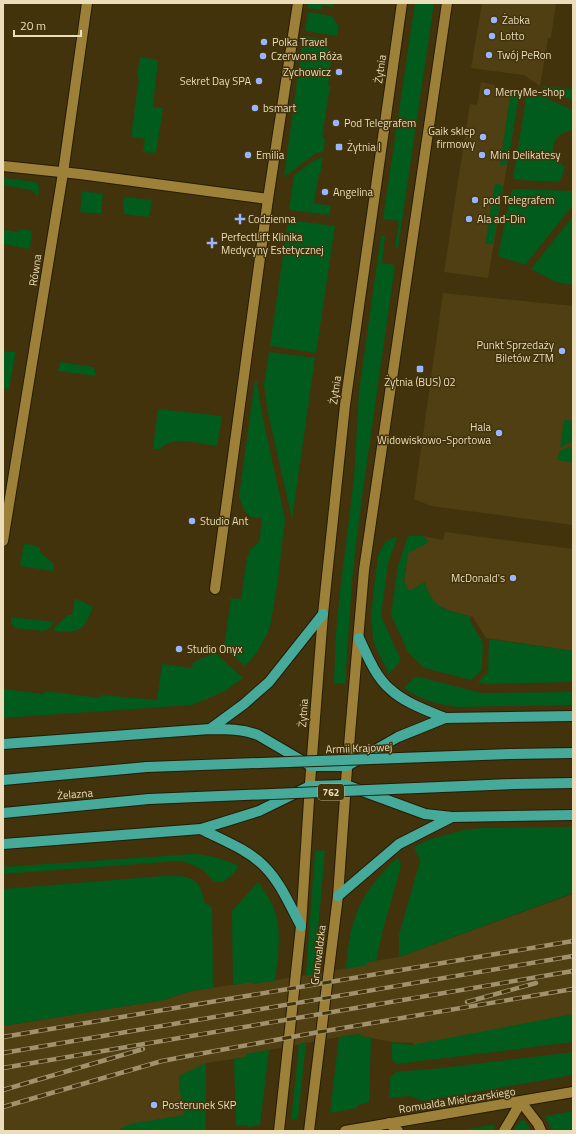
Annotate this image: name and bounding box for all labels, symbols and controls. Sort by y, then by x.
scale bar [14,12,81,38]
place label: Żabka [502,12,530,28]
marker: Żabka [489,15,499,25]
text: 20 m [20,16,46,35]
place label: Lotto [500,28,525,44]
marker: Lotto [487,31,497,41]
place label: Polka Travel [272,34,327,50]
marker: Polka Travel [259,37,269,47]
place label: Twój PeRon [497,47,552,63]
place label: Czerwona Róża [271,48,343,64]
marker: Twój PeRon [484,50,494,60]
marker: Czerwona Róża [258,51,268,61]
street label: Żytnia [370,53,390,84]
place label: Zychowicz [283,64,331,80]
marker: Zychowicz [334,67,344,77]
place label: Sekret Day SPA [180,73,251,89]
marker: Sekret Day SPA [254,76,264,86]
place label: MerryMe-shop [495,84,565,100]
marker: MerryMe-shop [482,87,492,97]
place label: bsmart [263,100,296,116]
marker: bsmart [250,103,260,113]
place label: Pod Telegrafem [344,115,416,131]
marker: Pod Telegrafem [331,118,341,128]
place label: Gaik sklep firmowy [428,123,476,152]
marker: Gaik sklep firmowy [478,132,488,142]
place label: Żytnia I [347,139,381,155]
marker: Żytnia I [334,142,344,152]
place label: Emilia [256,147,285,163]
place label: Mini Delikatesy [490,147,561,163]
marker: Emilia [243,150,253,160]
marker: Mini Delikatesy [477,150,487,160]
place label: Angelina [333,184,374,200]
marker: Angelina [320,187,330,197]
place label: pod Telegrafem [483,192,555,208]
marker: pod Telegrafem [470,195,480,205]
place label: Codzienna [248,211,296,227]
place label: Ala ad-Din [477,211,526,227]
marker: Codzienna [235,214,245,224]
marker: Ala ad-Din [464,214,474,224]
place label: PerfectLift Klinika Medycyny Estetycznej [221,229,324,258]
marker: PerfectLift Klinika Medycyny Estetycznej [206,237,218,249]
street label: Równa [25,252,45,287]
place label: Punkt Sprzedaży Biletów ZTM [476,337,555,366]
marker: Punkt Sprzedaży Biletów ZTM [557,346,567,356]
marker: Żytnia (BUS) 02 [415,364,425,374]
street label: Żytnia [325,374,345,405]
place label: Żytnia (BUS) 02 [384,374,456,390]
place label: Hala Widowiskowo-Sportowa [377,419,491,448]
marker: Hala Widowiskowo-Sportowa [494,428,504,438]
place label: Studio Ant [200,513,248,529]
marker: Studio Ant [187,516,197,526]
place label: McDonald's [451,570,505,586]
marker: McDonald's [508,573,518,583]
place label: Studio Onyx [187,641,242,657]
marker: Studio Onyx [174,644,184,654]
street label: Żytnia [294,698,312,728]
street label: Armii Krajowej [325,739,393,757]
street label: Żelazna [56,784,94,804]
road number: 762 [318,784,344,800]
street label: Grunwaldzka [306,924,330,986]
street label: Romualda Mielczarskiego [397,1083,517,1117]
place label: Posterunek SKP [162,1097,237,1113]
marker: Posterunek SKP [149,1100,159,1110]

